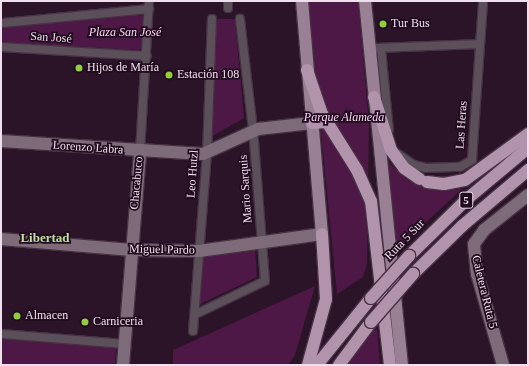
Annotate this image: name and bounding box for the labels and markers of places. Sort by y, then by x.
place label: Tur Bus [391,17,430,31]
marker: Tur Bus [378,19,388,29]
place label: Hijos de María [87,61,159,75]
marker: Hijos de María [74,63,84,73]
place label: Estación 108 [177,68,239,82]
marker: Estación 108 [164,70,174,80]
place label: Almacen [25,309,68,323]
marker: Almacen [12,311,22,321]
place label: Carniceria [93,315,143,329]
marker: Carniceria [80,317,90,327]

